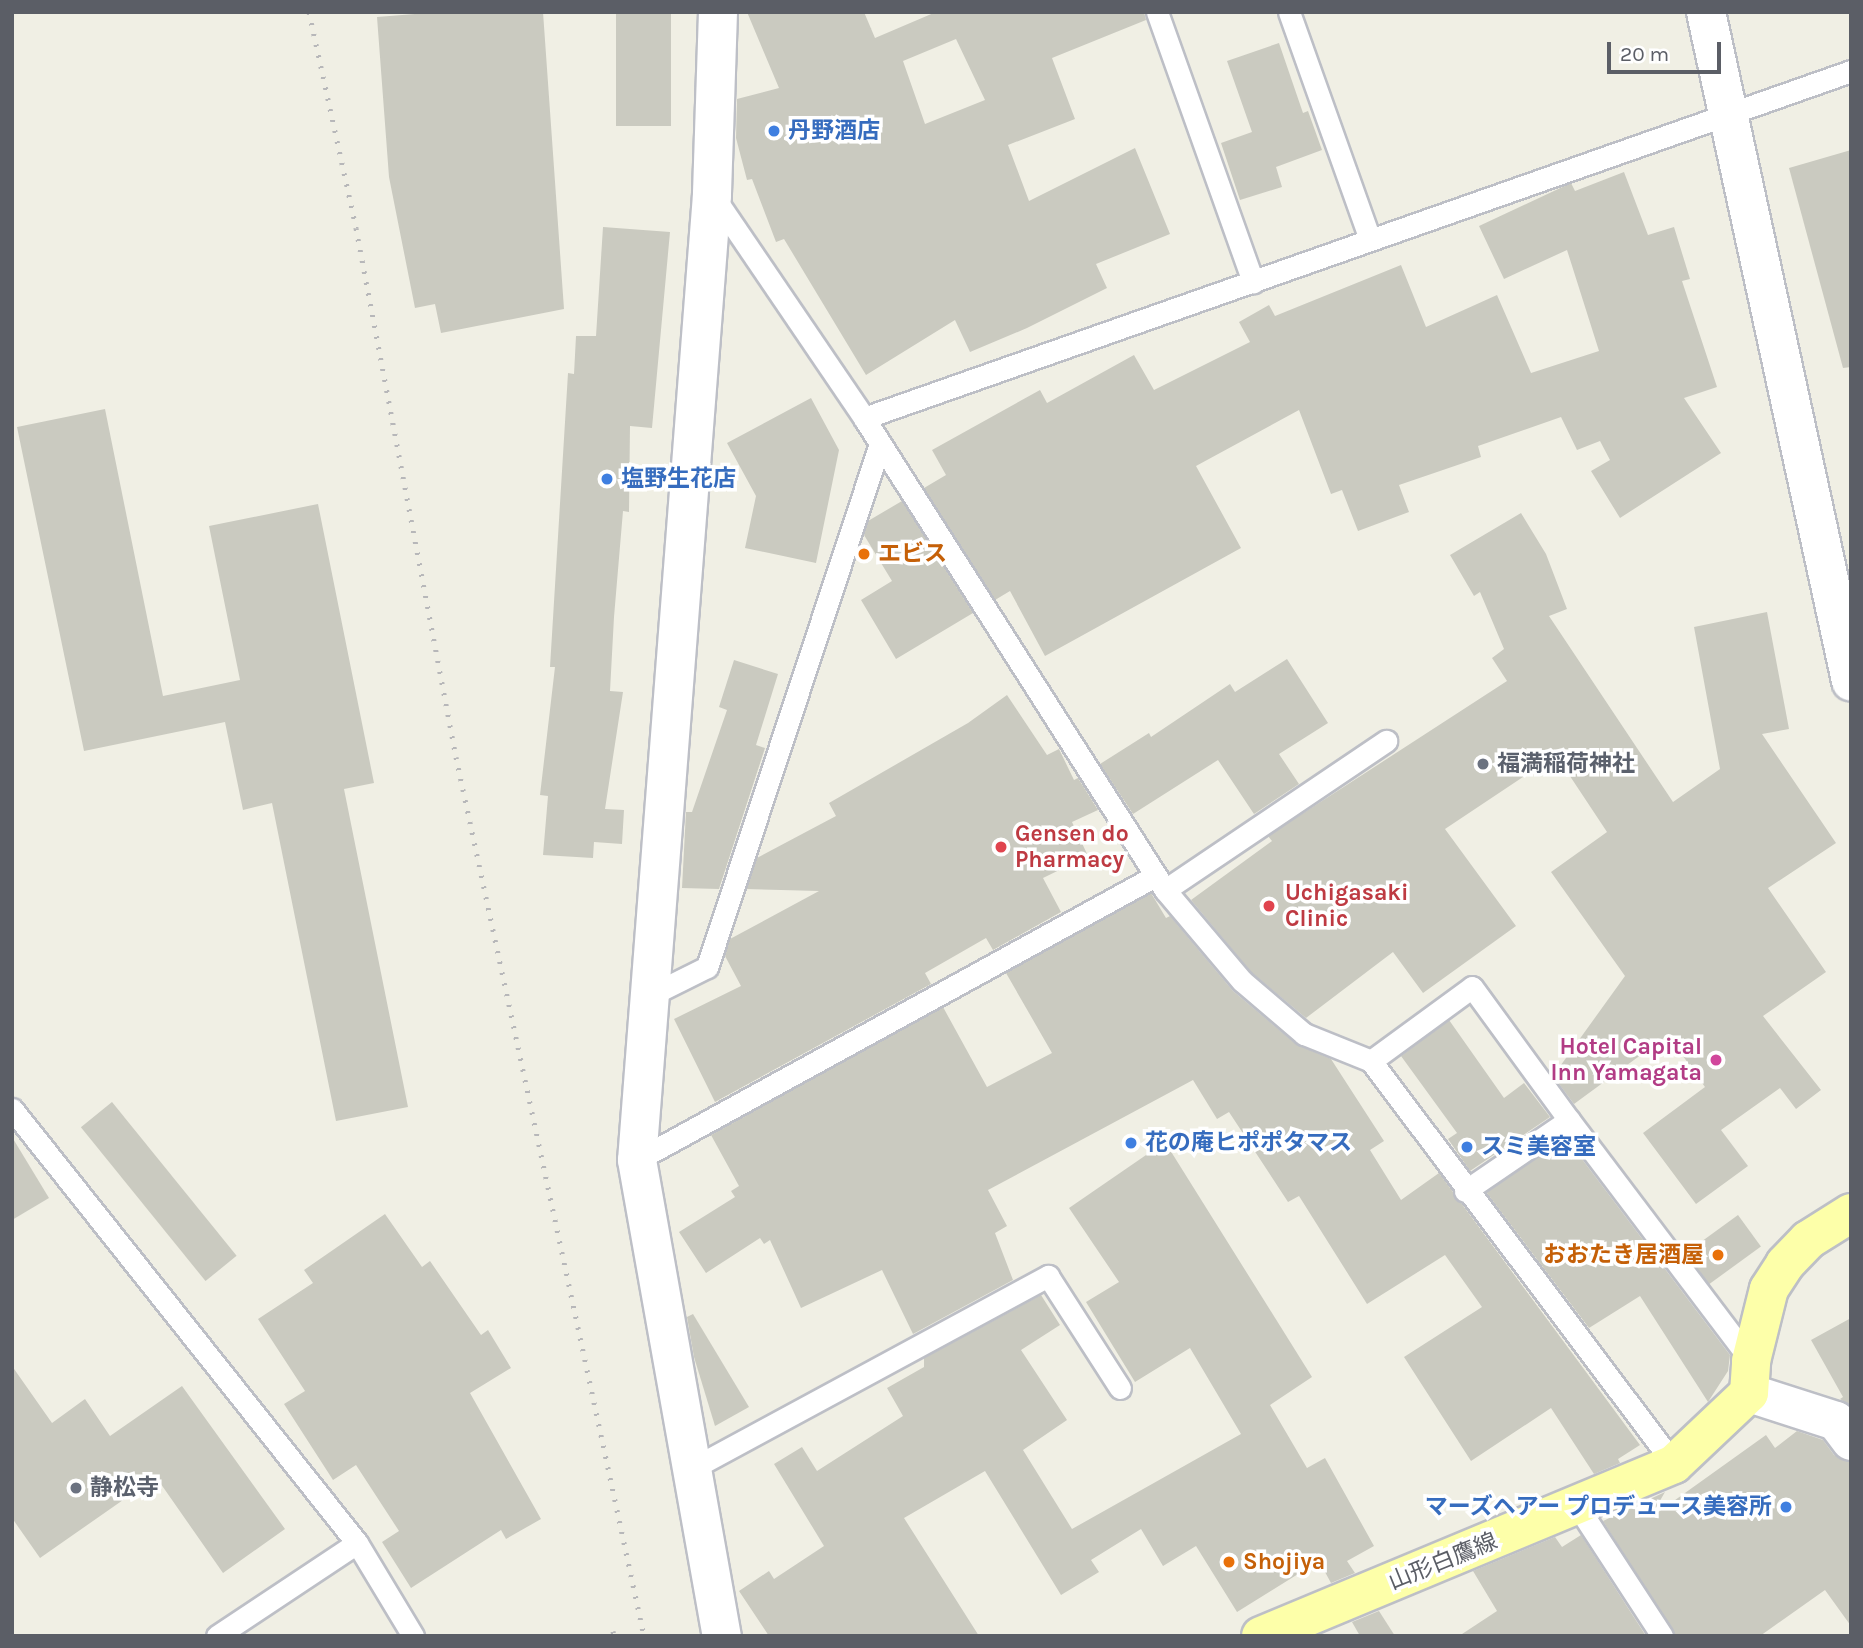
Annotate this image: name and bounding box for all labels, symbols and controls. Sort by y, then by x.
scale bar [1611,28,1725,72]
text: 20 m [1620,42,1669,66]
place label: 丹野酒店 [788,117,880,145]
marker: 丹野酒店 [766,123,782,139]
place label: 塩野生花店 [621,465,736,493]
marker: 塩野生花店 [599,471,615,487]
place label: エビス [878,540,947,568]
marker: エビス [856,546,872,562]
place label: 福満稲荷神社 [1497,750,1635,778]
marker: 福満稲荷神社 [1475,756,1491,772]
place label: Gensen do Pharmacy [1015,820,1129,874]
marker: Gensen do Pharmacy [993,839,1009,855]
place label: Uchigasaki Clinic [1285,879,1408,933]
marker: Uchigasaki Clinic [1259,896,1279,916]
place label: Hotel Capital Inn Yamagata [1551,1033,1702,1087]
marker: Hotel Capital Inn Yamagata [1708,1052,1724,1068]
place label: 花の庵ヒポポタマス [1145,1129,1352,1157]
place label: スミ美容室 [1481,1133,1596,1161]
marker: 花の庵ヒポポタマス [1123,1135,1139,1151]
marker: スミ美容室 [1459,1139,1475,1155]
place label: おおたき居酒屋 [1543,1241,1704,1269]
marker: おおたき居酒屋 [1710,1247,1726,1263]
place label: 静松寺 [90,1474,159,1502]
marker: 静松寺 [68,1480,84,1496]
place label: マーズヘアー プロデュース美容所 [1423,1493,1772,1521]
marker: マーズヘアー プロデュース美容所 [1778,1499,1794,1515]
street label: 山形白鷹線 [1385,1528,1501,1596]
place label: Shojiya [1243,1548,1325,1576]
marker: Shojiya [1221,1554,1237,1570]

